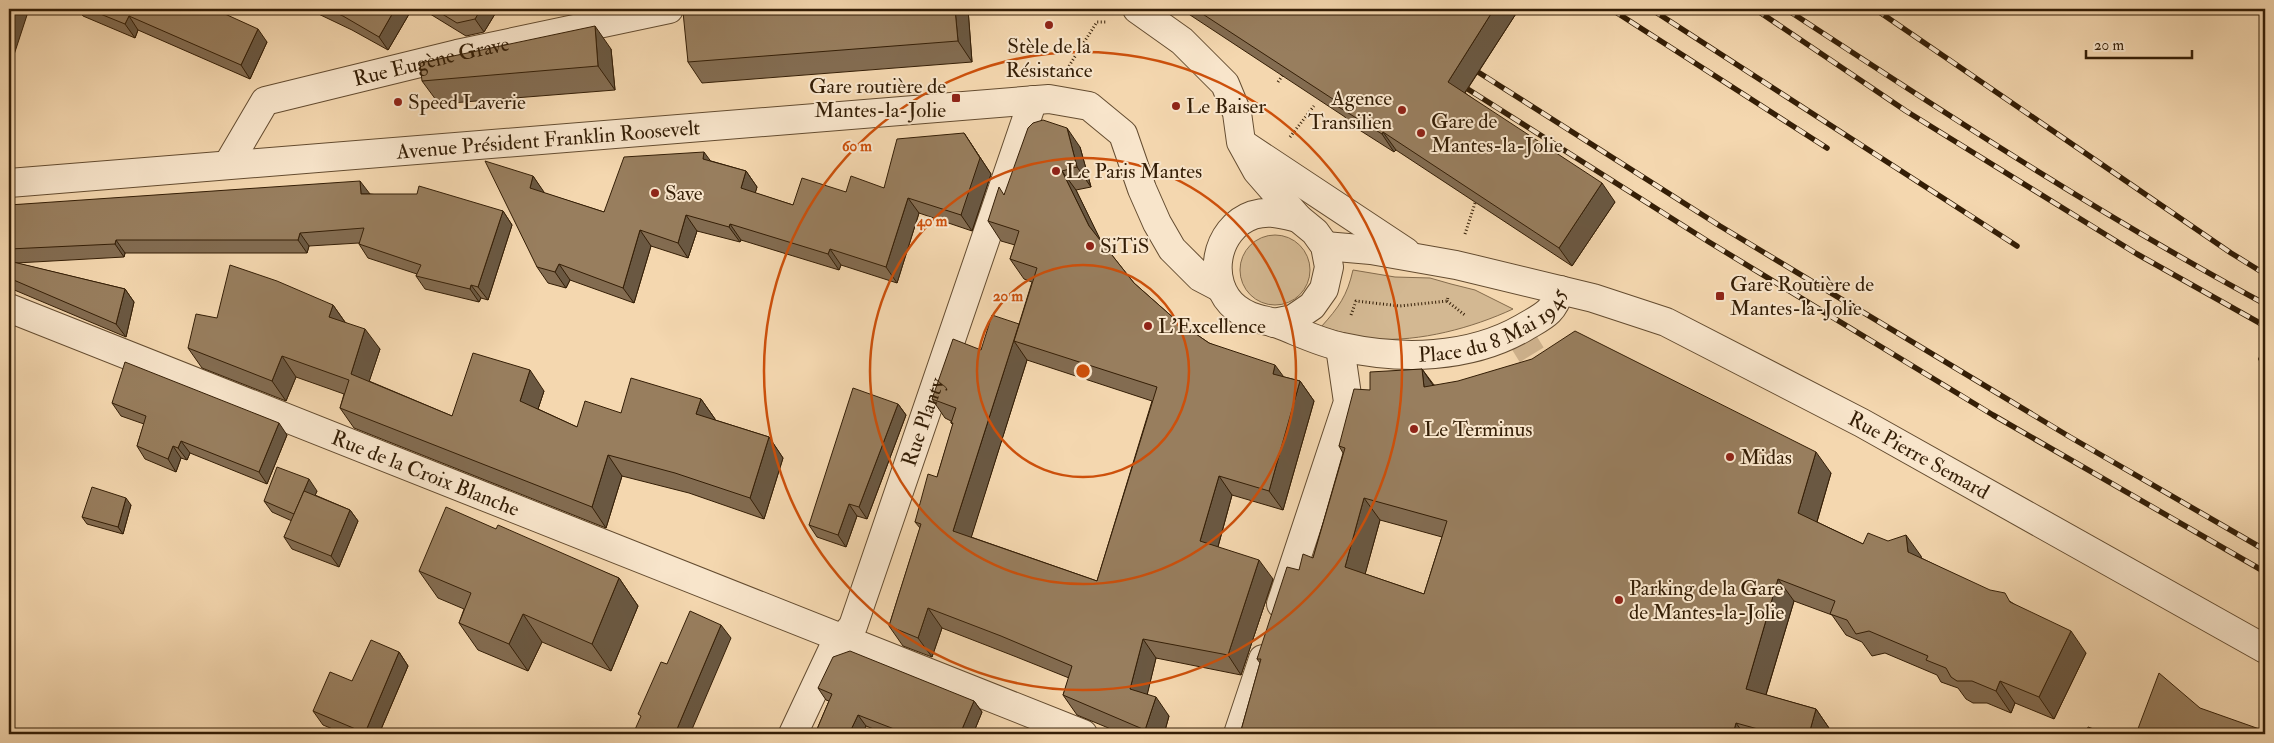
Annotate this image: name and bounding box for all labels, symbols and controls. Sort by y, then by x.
marker: Stèle de la Résistance [1043,19,1055,31]
scale bar [2086,28,2193,60]
street label: Rue Eugène Grave [350,30,512,92]
place label: Stèle de la Résistance [1005,33,1093,84]
text: 20 m [2094,36,2124,55]
place label: Gare routière de Mantes-la-Jolie [809,73,946,124]
place label: Agence Transilien [1308,85,1392,136]
place label: Speed Laverie [408,89,526,116]
marker: Gare routière de Mantes-la-Jolie [950,92,962,104]
place label: Le Baiser [1186,93,1266,120]
marker: Speed Laverie [392,96,404,108]
marker: Le Baiser [1170,100,1182,112]
marker: Agence Transilien [1396,104,1408,116]
place label: Gare de Mantes-la-Jolie [1431,108,1563,159]
street label: Avenue Président Franklin Roosevelt [394,114,701,165]
marker: Gare de Mantes-la-Jolie [1415,127,1427,139]
text: 60 m [842,137,872,156]
place label: Le Paris Mantes [1066,158,1202,185]
marker: Le Paris Mantes [1050,165,1062,177]
place label: Save [665,180,703,207]
marker: Save [649,187,661,199]
text: 40 m [916,212,948,231]
place label: SiTiS [1100,233,1150,260]
marker: SiTiS [1084,240,1096,252]
place label: Gare Routière de Mantes-la-Jolie [1730,271,1874,322]
street label: Place du 8 Mai 1945 [1418,284,1573,368]
text: 20 m [993,287,1023,306]
marker: Gare Routière de Mantes-la-Jolie [1714,290,1726,302]
place label: L'Excellence [1158,313,1266,340]
marker: L'Excellence [1142,320,1154,332]
centre of rings [1074,362,1092,380]
street label: Rue Planty [895,373,951,470]
street label: Rue Pierre Semard [1844,405,1995,506]
place label: Le Terminus [1424,416,1533,443]
marker: Le Terminus [1408,423,1420,435]
street label: Rue de la Croix Blanche [328,424,524,523]
place label: Midas [1740,444,1792,471]
marker: Midas [1724,451,1736,463]
place label: Parking de la Gare de Mantes-la-Jolie [1629,575,1785,626]
marker: Parking de la Gare de Mantes-la-Jolie [1613,594,1625,606]

